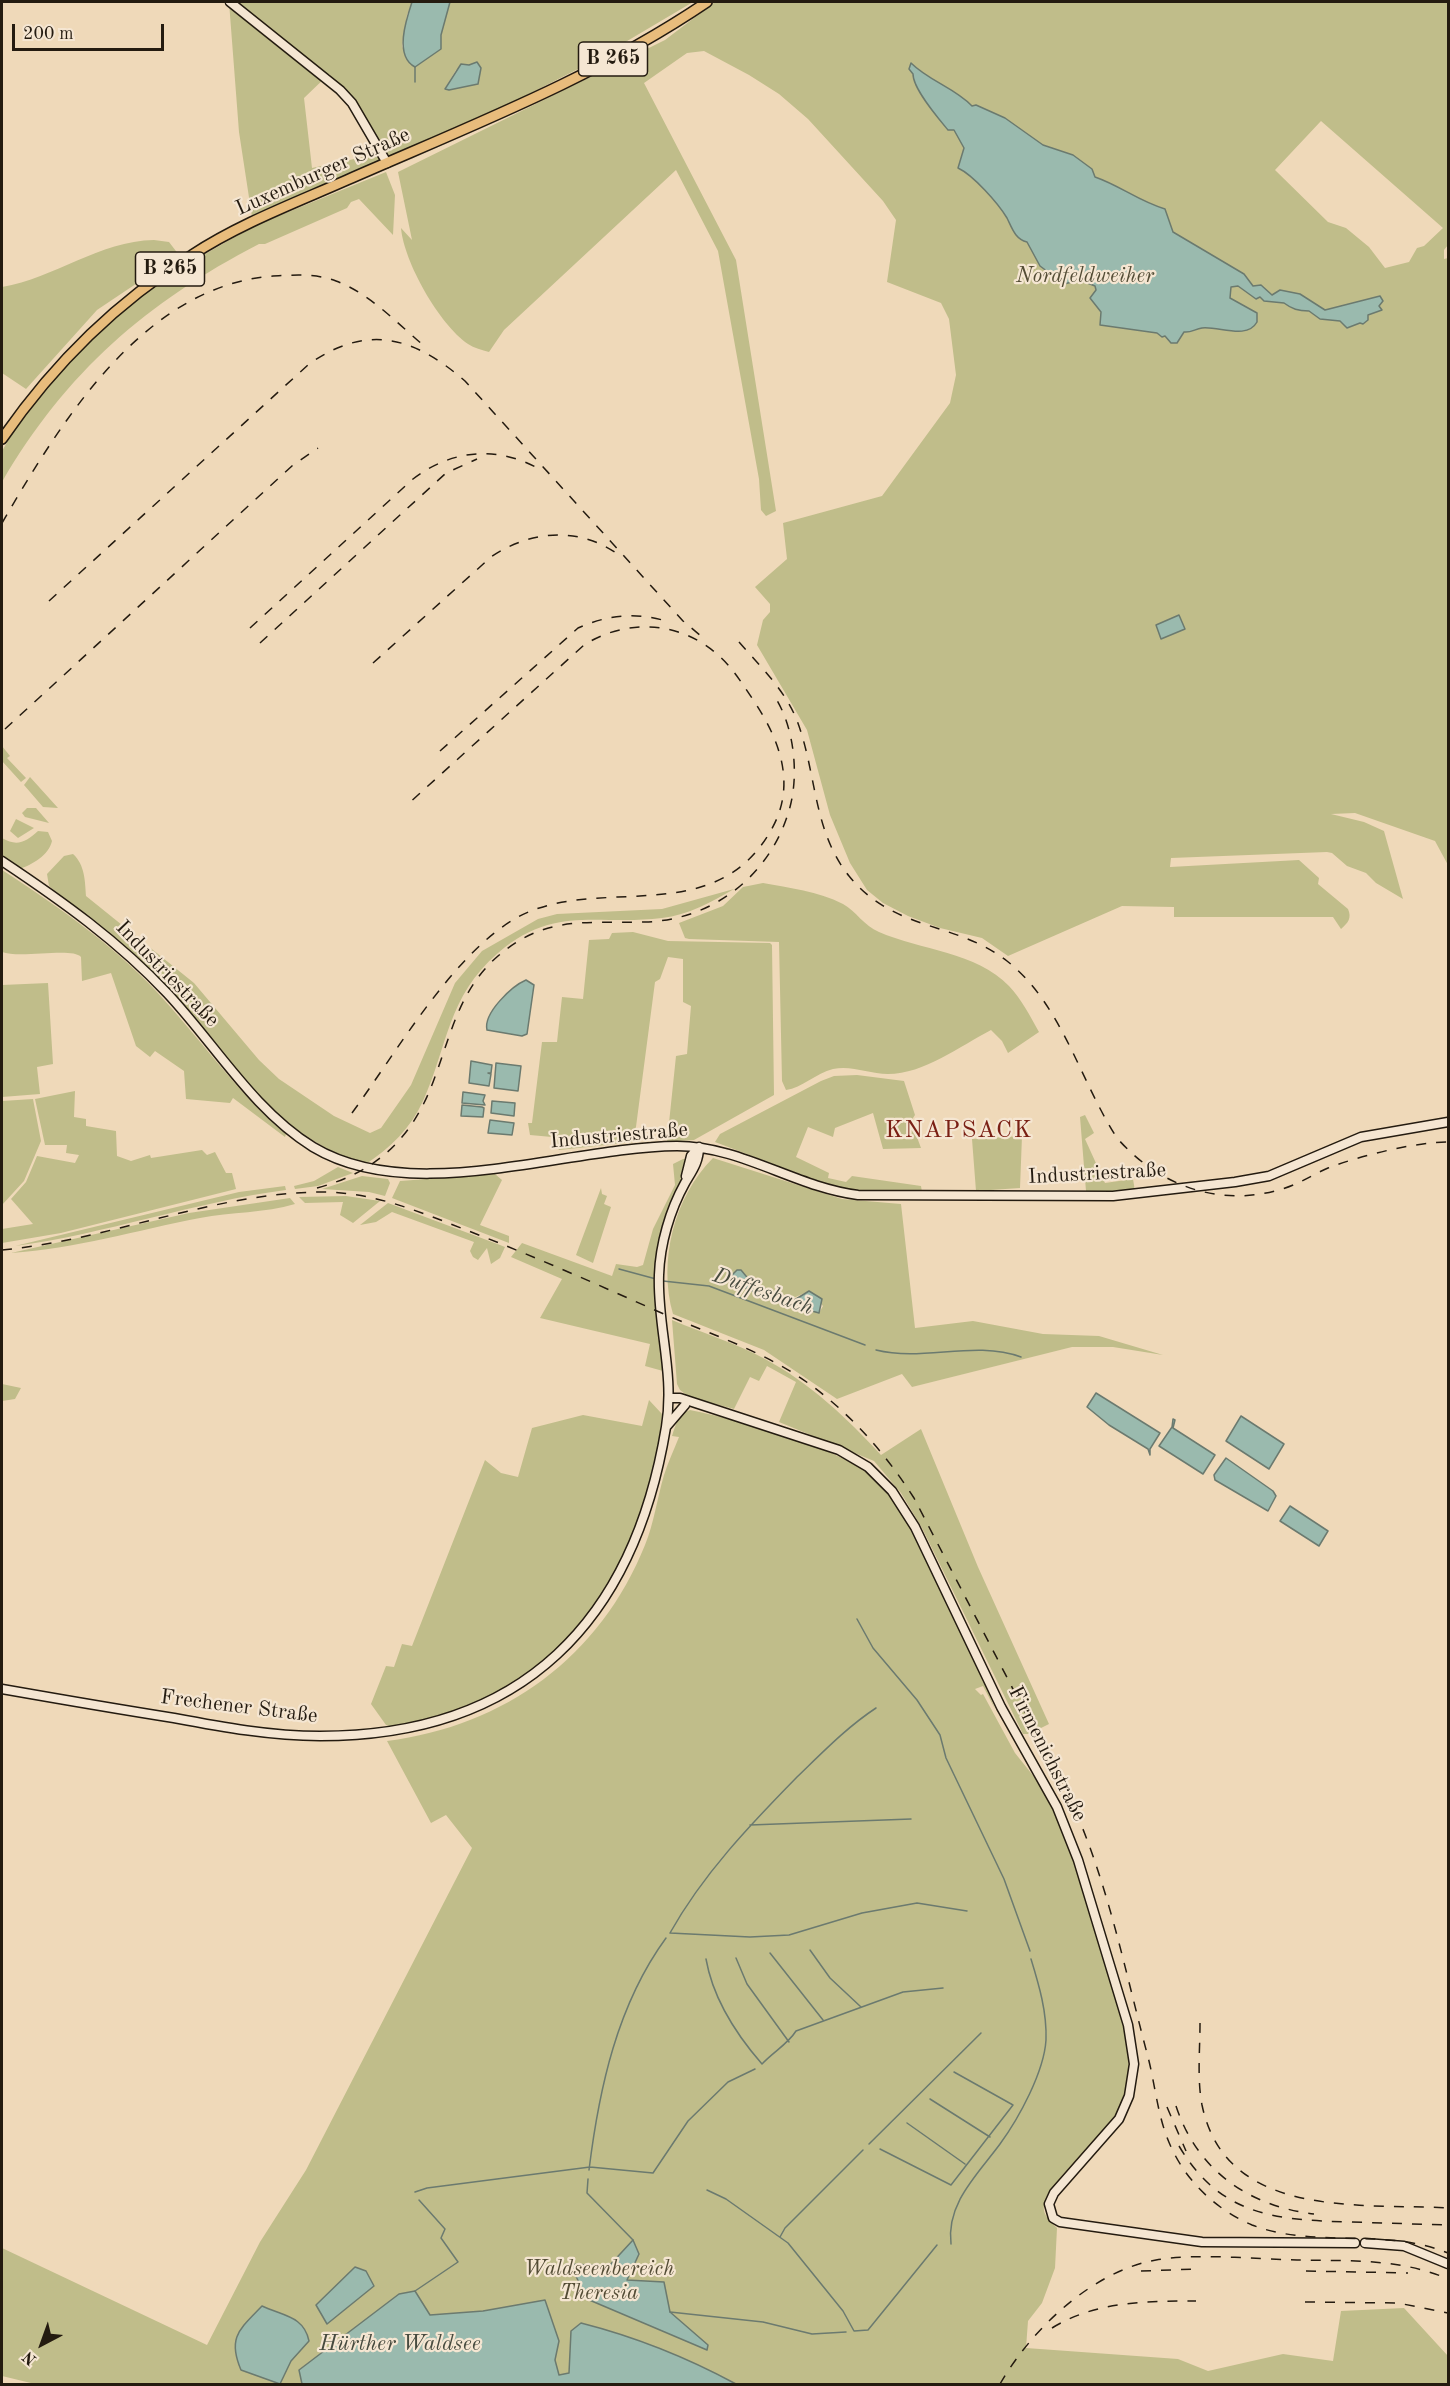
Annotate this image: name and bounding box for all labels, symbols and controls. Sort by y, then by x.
scale bar [15,12,166,50]
text: 200 m [23,25,74,43]
road number: B 265 [578,42,648,76]
street label: Luxemburger Straße [232,122,414,222]
road number: B 265 [136,252,204,286]
park label: Nordfeldweiher [1016,263,1154,289]
street label: Industriestraße [110,915,224,1033]
street label: Industriestraße [549,1117,689,1155]
district label: KNAPSACK [885,1117,1033,1145]
street label: Industriestraße [1027,1158,1167,1190]
water label: Duffesbach [709,1263,817,1321]
street label: Firmenichstraße [1002,1682,1092,1826]
street label: Frechener Straße [159,1685,319,1729]
park label: Waldseenbereich Theresia [524,2256,674,2306]
north arrow [12,2314,72,2374]
water label: Hürther Waldsee [319,2331,481,2357]
text: N [20,2348,40,2368]

